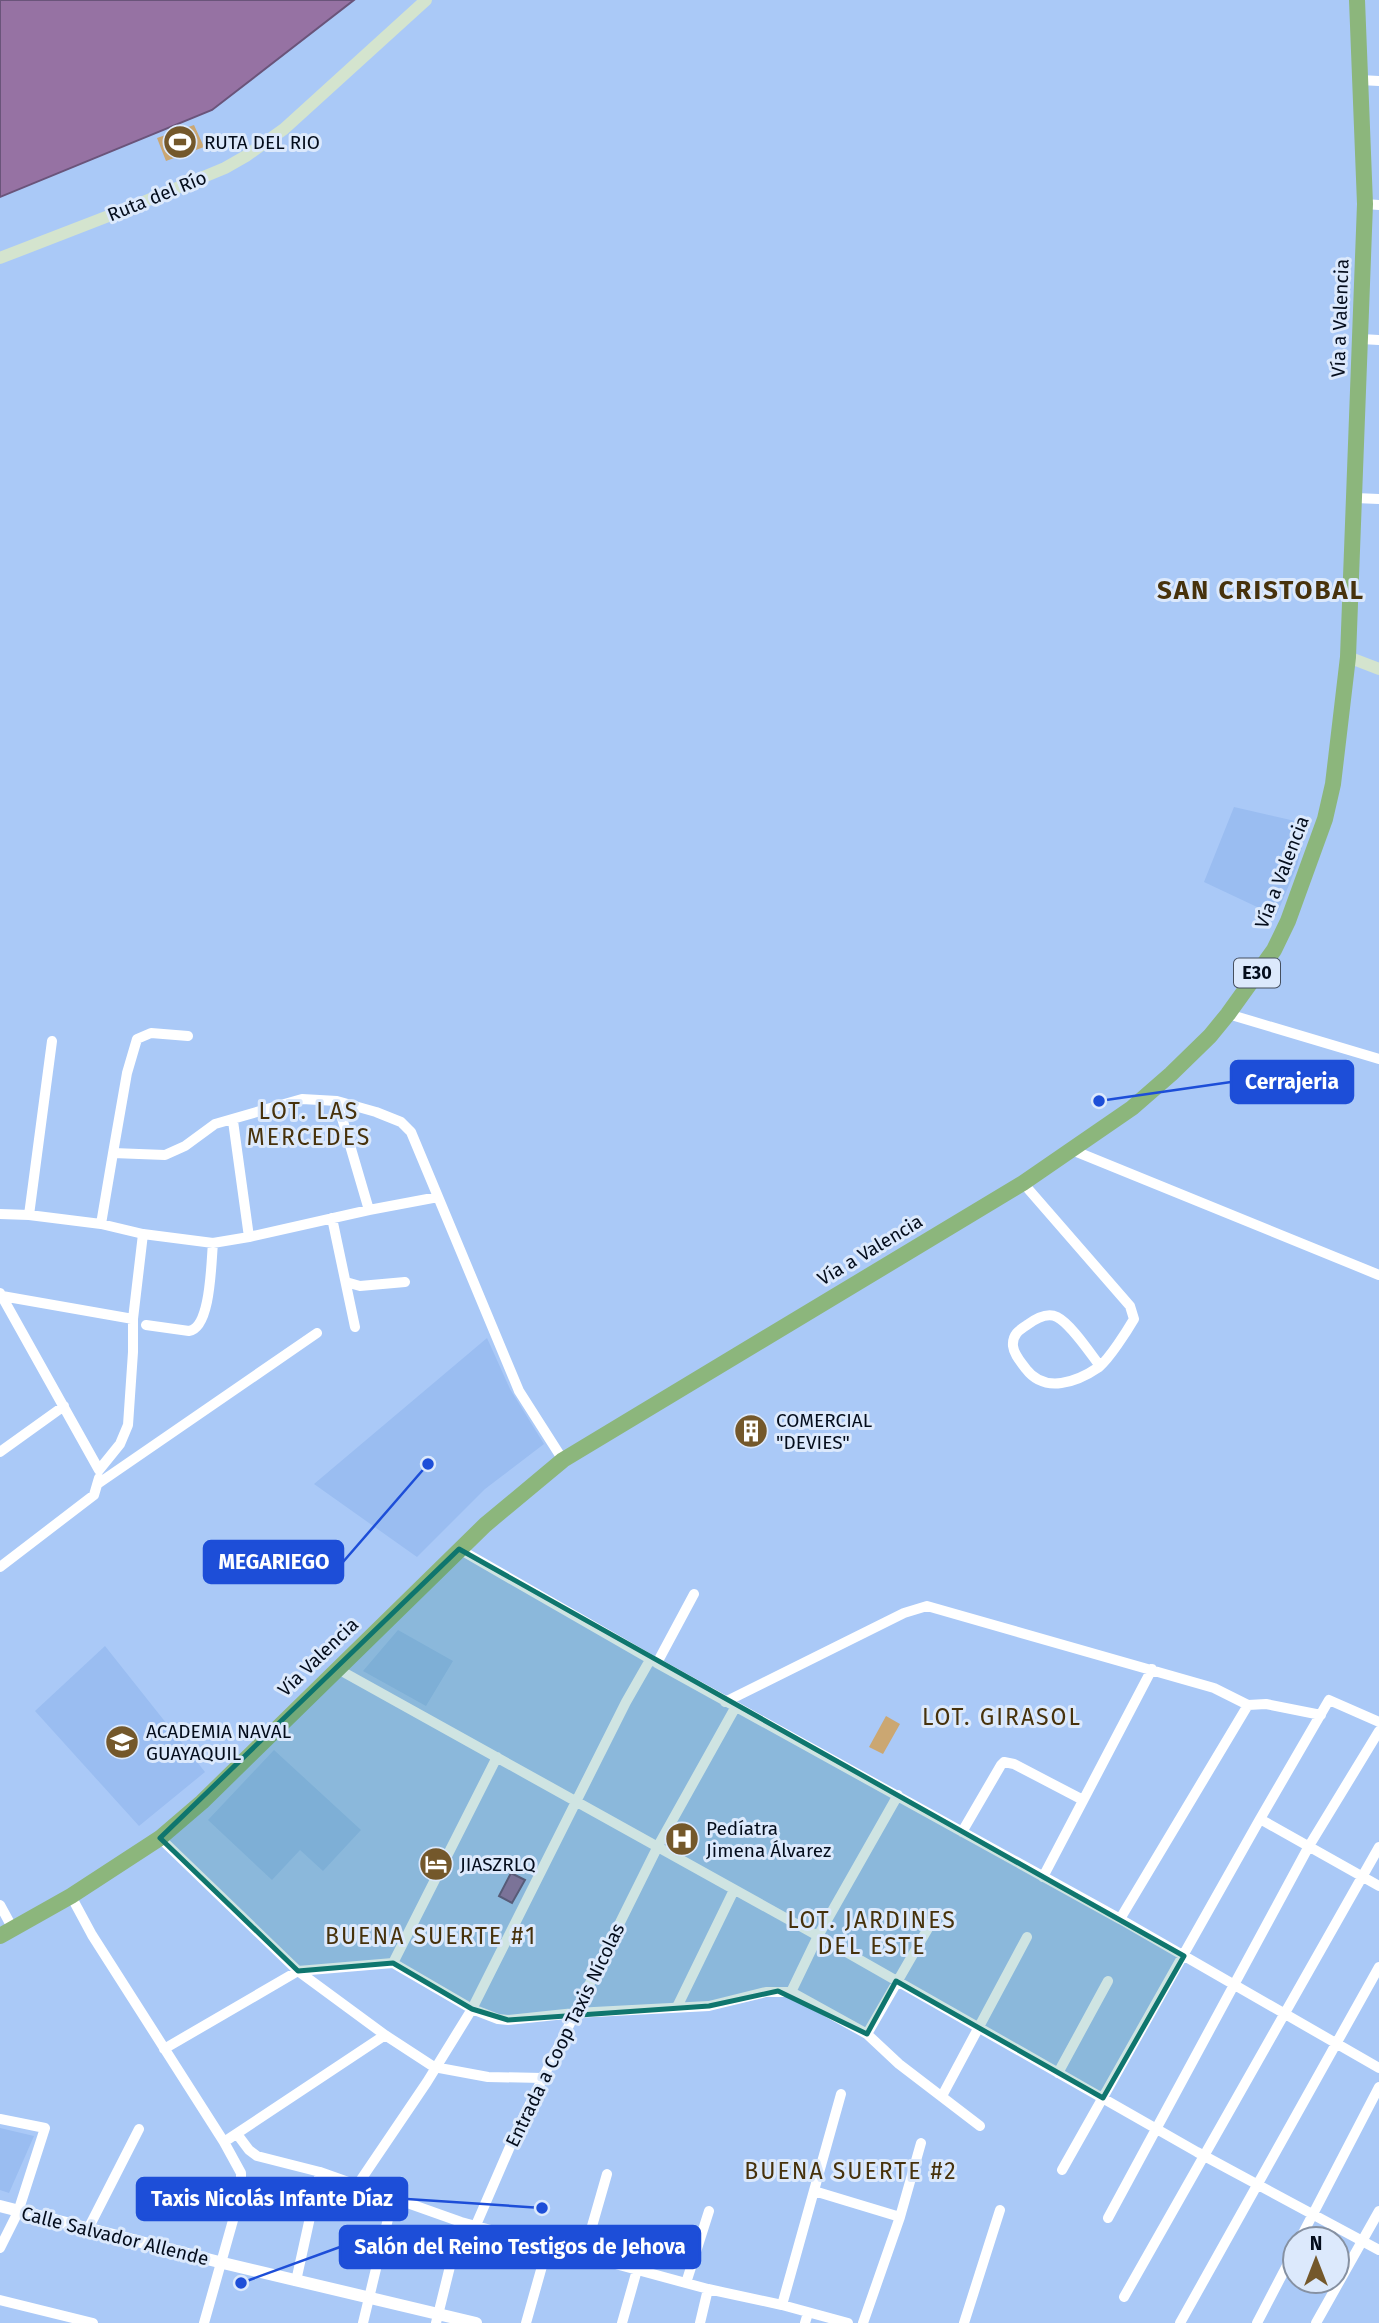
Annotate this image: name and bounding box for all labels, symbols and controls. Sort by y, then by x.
sports icon: RUTA DEL RIO [161,123,199,161]
place label: RUTA DEL RIO [204,131,320,154]
street label: Ruta del Río [104,166,210,226]
street label: Vía a Valencia [1326,258,1354,378]
district label: SAN CRISTOBAL [1157,575,1365,606]
street label: Vía a Valencia [1250,813,1314,931]
road number: E30 [1234,958,1280,988]
callout: Cerrajeria [1231,1061,1353,1103]
text: Cerrajeria [1245,1069,1339,1095]
district label: LOT. LAS MERCEDES [247,1097,371,1151]
street label: Vía a Valencia [813,1210,927,1290]
place label: COMERCIAL "DEVIES" [776,1409,873,1454]
building icon: COMERCIAL "DEVIES" [732,1412,770,1450]
callout: MEGARIEGO [204,1541,343,1583]
text: MEGARIEGO [218,1549,330,1575]
street label: Vía Valencia [273,1613,363,1701]
district label: LOT. GIRASOL [922,1703,1082,1731]
place label: ACADEMIA NAVAL GUAYAQUIL [146,1720,292,1765]
school or university icon: ACADEMIA NAVAL GUAYAQUIL [103,1723,141,1761]
place label: Pedíatra Jimena Álvarez [706,1817,831,1862]
hospital icon: Pedíatra Jimena Álvarez [663,1820,701,1858]
hotel icon: JIASZRLQ [417,1845,455,1883]
place label: JIASZRLQ [460,1853,536,1876]
district label: LOT. JARDINES DEL ESTE [787,1906,957,1960]
street label: Entrada a Coop Taxis Nícolas [501,1919,629,2151]
district label: BUENA SUERTE #1 [325,1922,537,1950]
district label: BUENA SUERTE #2 [744,2157,958,2185]
callout: Taxis Nicolás Infante Díaz [137,2178,407,2220]
text: Taxis Nicolás Infante Díaz [151,2186,393,2212]
street label: Calle Salvador Allende [19,2202,211,2270]
north arrow [1281,2225,1351,2295]
callout: Salón del Reino Testigos de Jehova [340,2226,700,2268]
text: N [1310,2232,1322,2255]
text: Salón del Reino Testigos de Jehova [354,2234,686,2260]

